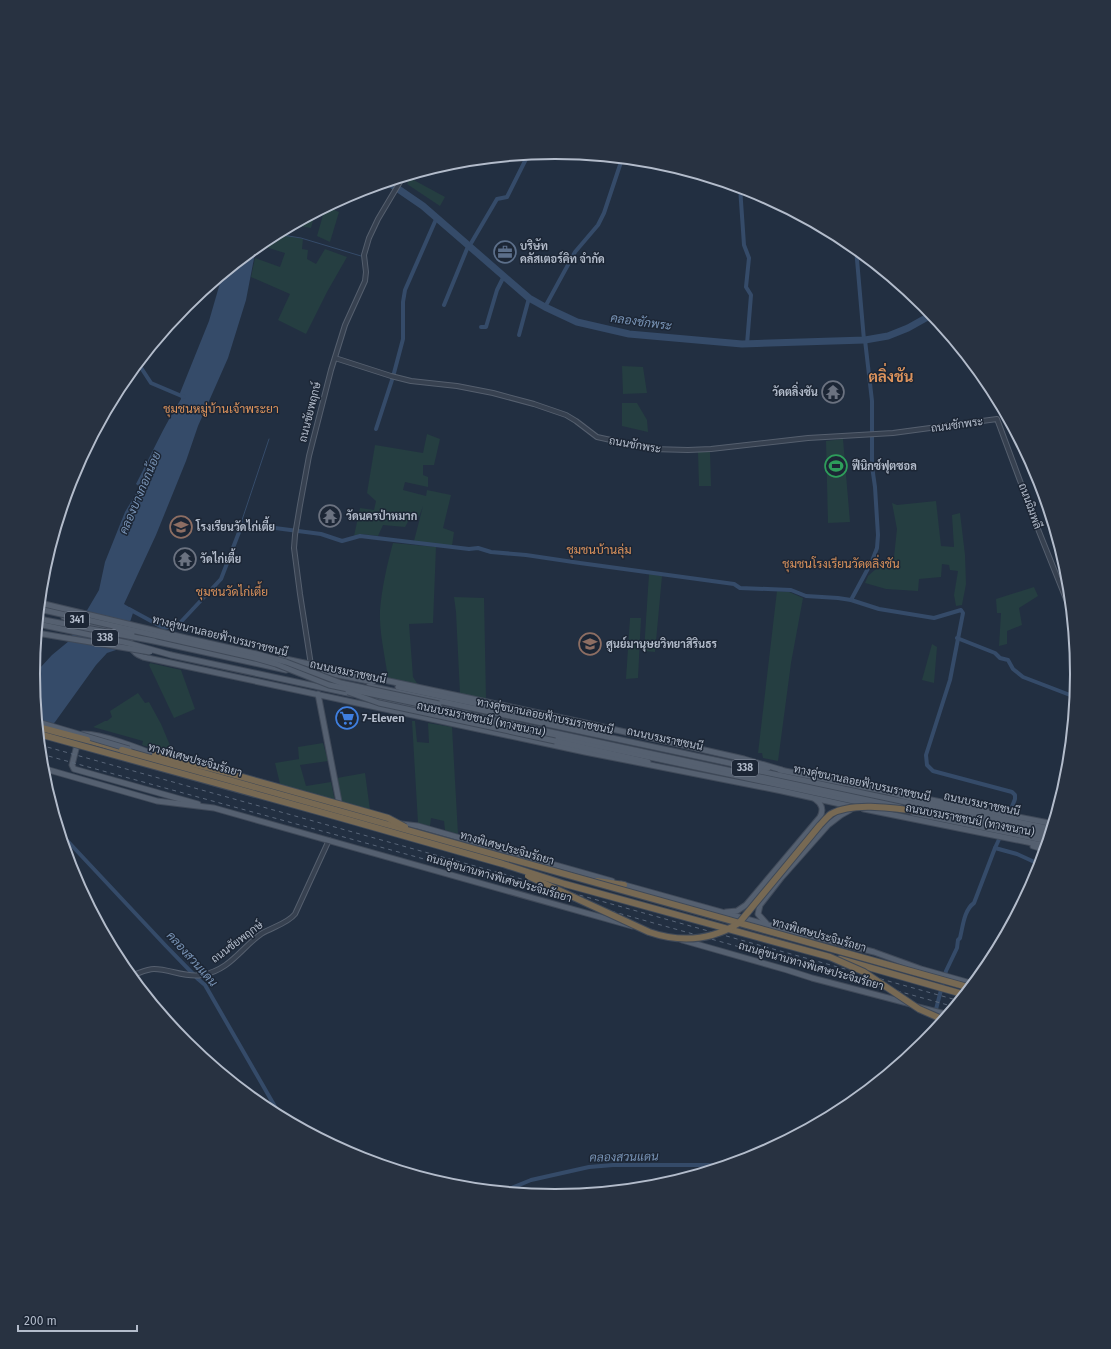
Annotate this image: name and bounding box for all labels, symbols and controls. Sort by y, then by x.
place label: บริษัท คลัสเตอร์คิท จำกัด [520,238,605,266]
office icon: บริษัท คลัสเตอร์คิท จำกัด [492,239,518,265]
water label: คลองชักพระ [609,311,673,333]
district label: ตลิ่งชัน [868,362,914,386]
temple icon: วัดตลิ่งชัน [820,379,846,405]
street label: ถนนชัยพฤกษ์ [294,380,324,443]
place label: วัดตลิ่งชัน [772,381,818,399]
district label: ชุมชนหมู่บ้านเจ้าพระยา [163,402,279,418]
street label: ถนนชักพระ [930,414,984,435]
street label: ถนนชักพระ [608,433,662,456]
water label: คลองบางกอกน้อย [116,450,164,536]
sports icon: ฟีนิกซ์ฟุตซอล [823,453,849,479]
place label: ฟีนิกซ์ฟุตซอล [852,458,917,474]
street label: ถนนฉิมพลี [1016,481,1046,531]
temple icon: วัดนครป่าหมาก [317,503,343,529]
place label: วัดนครป่าหมาก [346,509,417,523]
school or university icon: โรงเรียนวัดไก่เตี้ย [168,514,194,540]
place label: โรงเรียนวัดไก่เตี้ย [195,516,275,534]
district label: ชุมชนบ้านลุ่ม [566,543,632,559]
temple icon: วัดไก่เตี้ย [172,546,198,572]
place label: วัดไก่เตี้ย [200,548,241,566]
district label: ชุมชนโรงเรียนวัดตลิ่งชัน [782,554,900,573]
district label: ชุมชนวัดไก่เตี้ย [196,581,268,601]
street label: ทางคู่ขนานลอยฟ้าบรมราชชนนี [150,611,290,660]
road number: 341 [65,612,89,628]
road number: 338 [92,630,118,646]
school or university icon: ศูนย์มานุษยวิทยาสิรินธร [577,631,603,657]
place label: ศูนย์มานุษยวิทยาสิรินธร [606,636,718,652]
street label: ถนนบรมราชชนนี [309,656,388,686]
street label: ทางคู่ขนานลอยฟ้าบรมราชชนนี [475,693,615,738]
street label: ถนนบรมราชชนนี (ทางขนาน) [416,697,547,739]
supermarket icon: 7-Eleven [334,705,360,731]
place label: 7-Eleven [362,712,404,725]
street label: ถนนบรมราชชนนี [626,723,705,753]
street label: ทางพิเศษประจิมรัถยา [146,739,244,780]
road number: 338 [732,760,758,776]
street label: ทางคู่ขนานลอยฟ้าบรมราชชนนี [792,760,932,805]
street label: ถนนบรมราชชนนี [943,788,1022,818]
street label: ถนนบรมราชชนนี (ทางขนาน) [904,799,1036,839]
street label: ทางพิเศษประจิมรัถยา [458,827,556,868]
street label: ถนนคู่ขนานทางพิเศษประจิมรัถยา [425,850,573,906]
street label: ทางพิเศษประจิมรัถยา [770,914,868,955]
street label: ถนนชัยพฤกษ์ [207,916,266,966]
water label: คลองสวนแดน [164,929,221,990]
street label: ถนนคู่ขนานทางพิเศษประจิมรัถยา [737,938,885,994]
water label: คลองสวนแดน [589,1149,659,1165]
scale bar [18,1307,137,1333]
text: 200 m [24,1314,57,1328]

